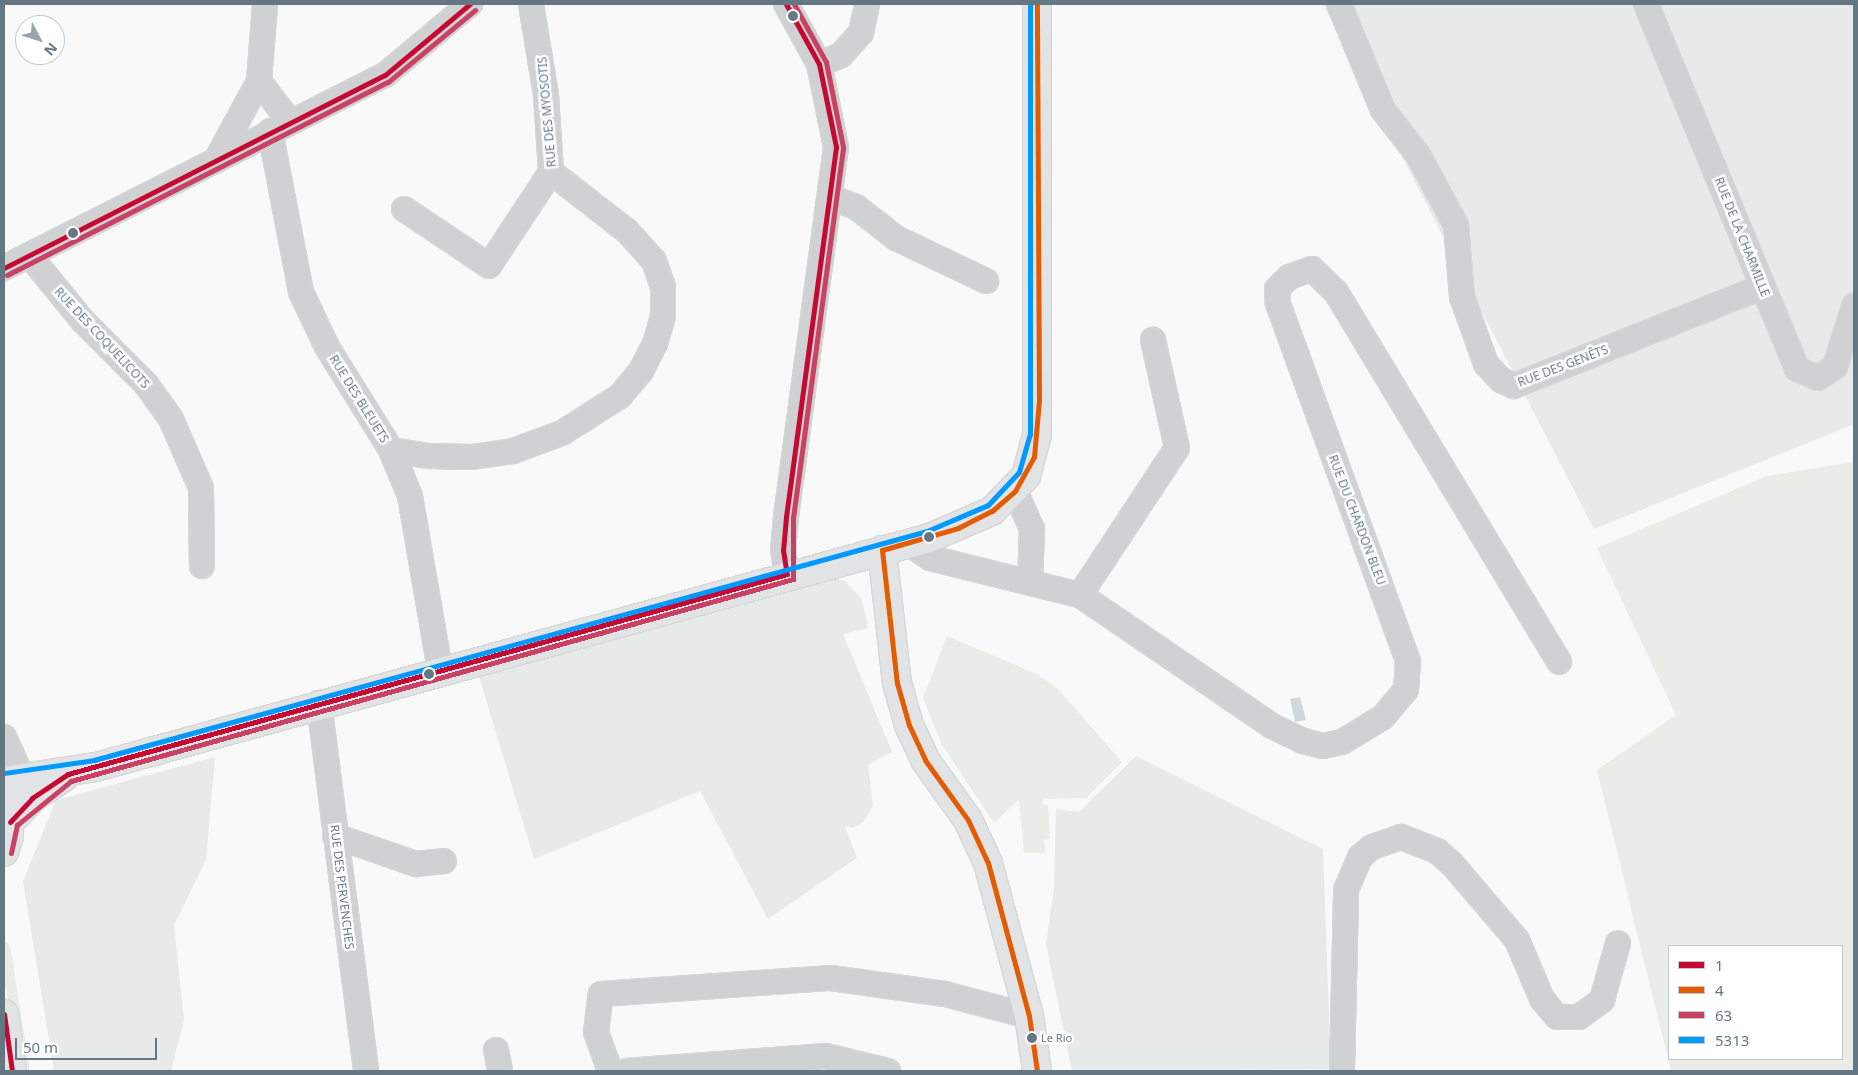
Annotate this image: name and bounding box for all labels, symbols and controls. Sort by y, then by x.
unlabelled marker [788,11,798,21]
north arrow [15,15,65,65]
text: N [40,39,62,60]
street label: RUE DES MYOSOTIS [535,56,559,168]
street label: RUE DE LA CHARMILLE [1711,175,1773,299]
unlabelled marker [68,228,78,238]
street label: RUE DES COQUELICOTS [51,285,153,391]
street label: RUE DES GENÊTS [1516,342,1610,390]
street label: RUE DES BLEUETS [326,353,392,445]
street label: RUE DU CHARDON BLEU [1326,453,1388,587]
unlabelled marker [924,532,934,542]
unlabelled marker [424,669,434,679]
street label: RUE DES PERVENCHES [327,824,357,950]
legend [1668,945,1843,1060]
text: 1 [1715,955,1724,975]
text: 4 [1715,980,1724,1000]
text: 63 [1715,1005,1732,1025]
scale bar [18,1028,160,1060]
text: 5313 [1715,1030,1749,1050]
place label: Le Rio [1041,1031,1072,1045]
marker: Le Rio [1027,1033,1037,1043]
text: 50 m [23,1037,58,1057]

